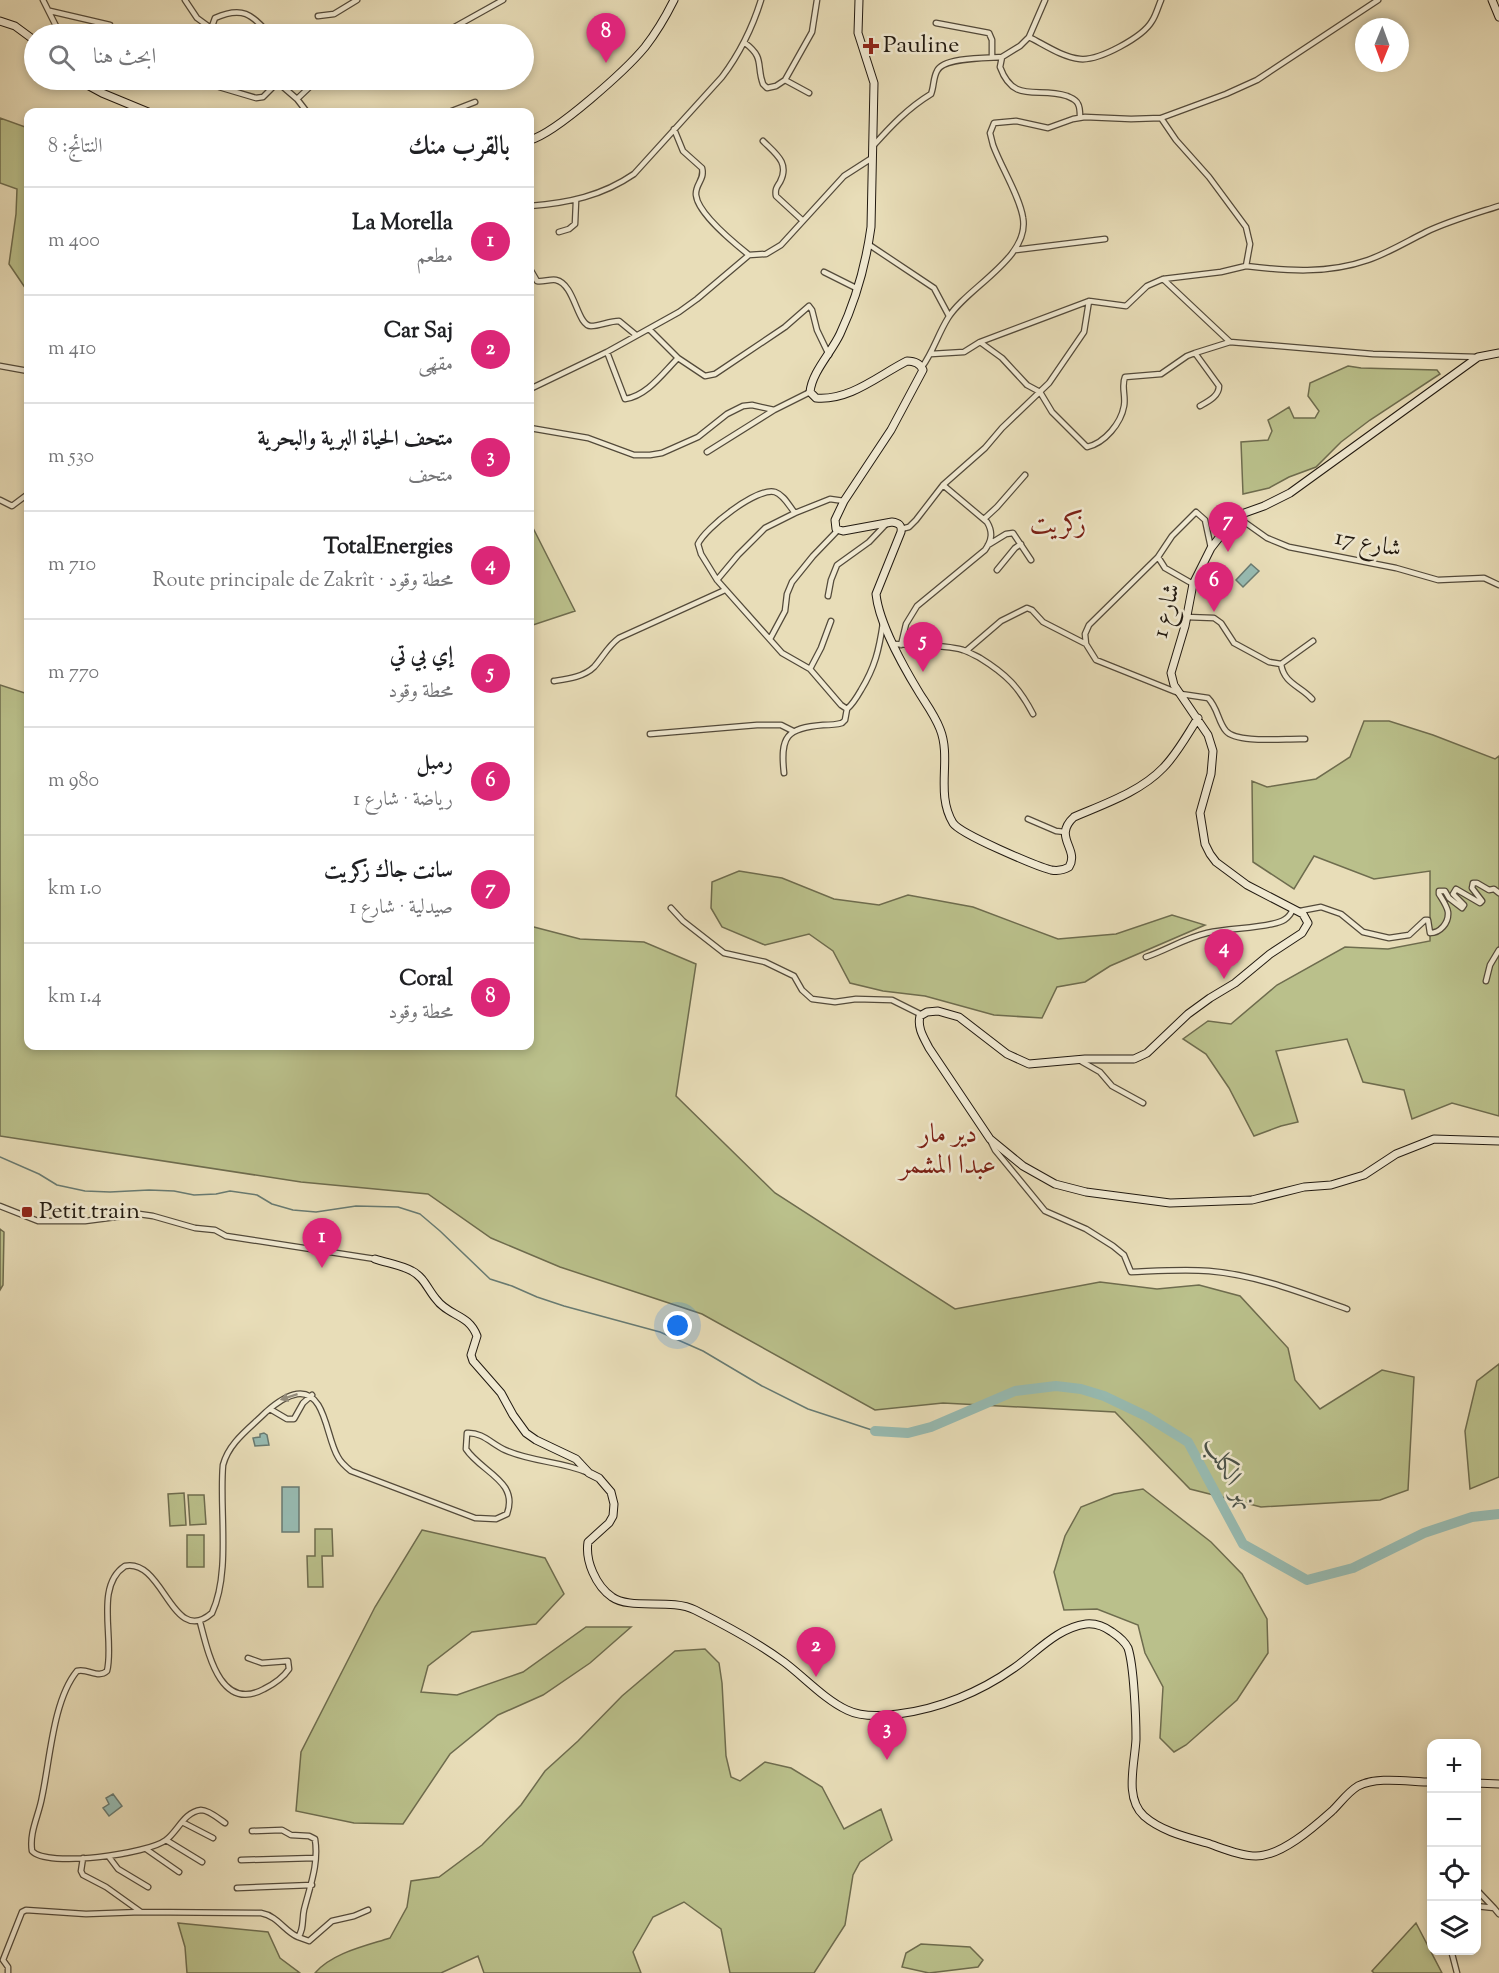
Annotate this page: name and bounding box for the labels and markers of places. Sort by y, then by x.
pin: 8 [586,14,626,63]
place label: Pauline [883,29,959,63]
marker: Pauline [864,39,878,53]
pin: 7 [1208,502,1248,552]
pin: 6 [1194,562,1234,612]
pin: 5 [904,622,942,672]
pin: 4 [1204,930,1244,979]
place label: Petit train [39,1195,140,1229]
marker: Petit train [20,1205,34,1219]
pin: 1 [302,1218,342,1268]
pin: 2 [796,1628,836,1677]
pin: 3 [868,1710,906,1760]

